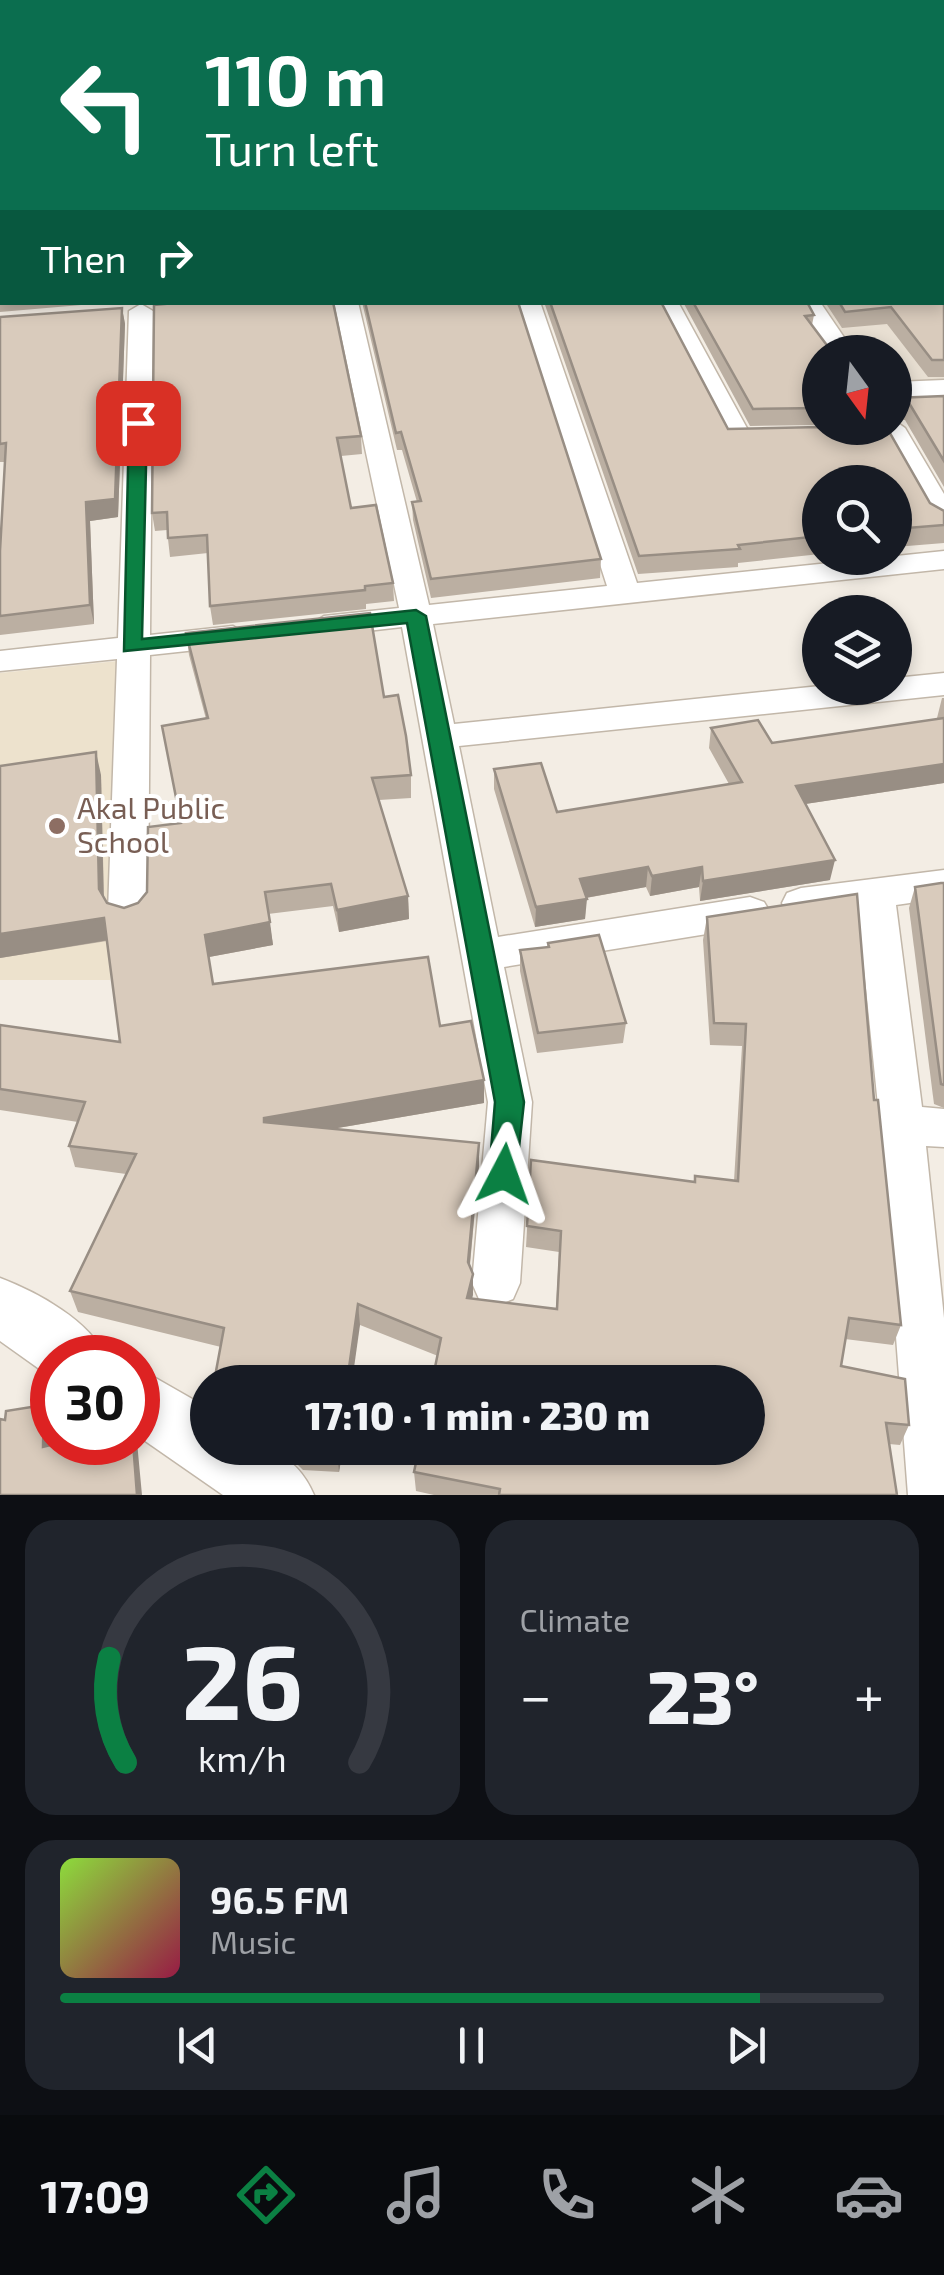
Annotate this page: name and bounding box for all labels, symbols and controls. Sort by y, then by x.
text: 110 m [205,36,386,120]
icon: left [40,40,170,170]
text: Turn left [205,121,379,175]
icon: right [147,230,202,285]
text: Then [40,235,127,281]
north arrow [802,335,912,445]
map controls [802,335,912,705]
pin [96,381,181,466]
icon: arrive [111,396,166,451]
button: search [802,465,912,575]
button: layers [802,595,912,705]
place label: Akal Public School [77,789,225,859]
marker: Akal Public School [46,815,68,837]
position arrow [452,1122,556,1226]
speed limit sign: 30 [30,1335,160,1465]
text: 17:10 · 1 min · 230 m [305,1392,650,1438]
text: Climate [520,1600,630,1638]
text: 26 [181,1616,303,1741]
text: 23° [647,1649,759,1739]
text: − [520,1661,552,1727]
text: + [854,1661,884,1727]
text: km/h [198,1736,287,1779]
text: 96.5 FM [210,1876,349,1922]
text: Music [210,1922,296,1960]
icon: previous [170,2018,225,2073]
icon: pause [444,2018,499,2073]
icon: next [719,2018,774,2073]
icon: directions [231,2160,301,2230]
icon: music [381,2160,451,2230]
icon: phone [532,2160,602,2230]
icon: climate [683,2160,753,2230]
icon: car [834,2160,904,2230]
text: 17:09 [40,2168,150,2222]

